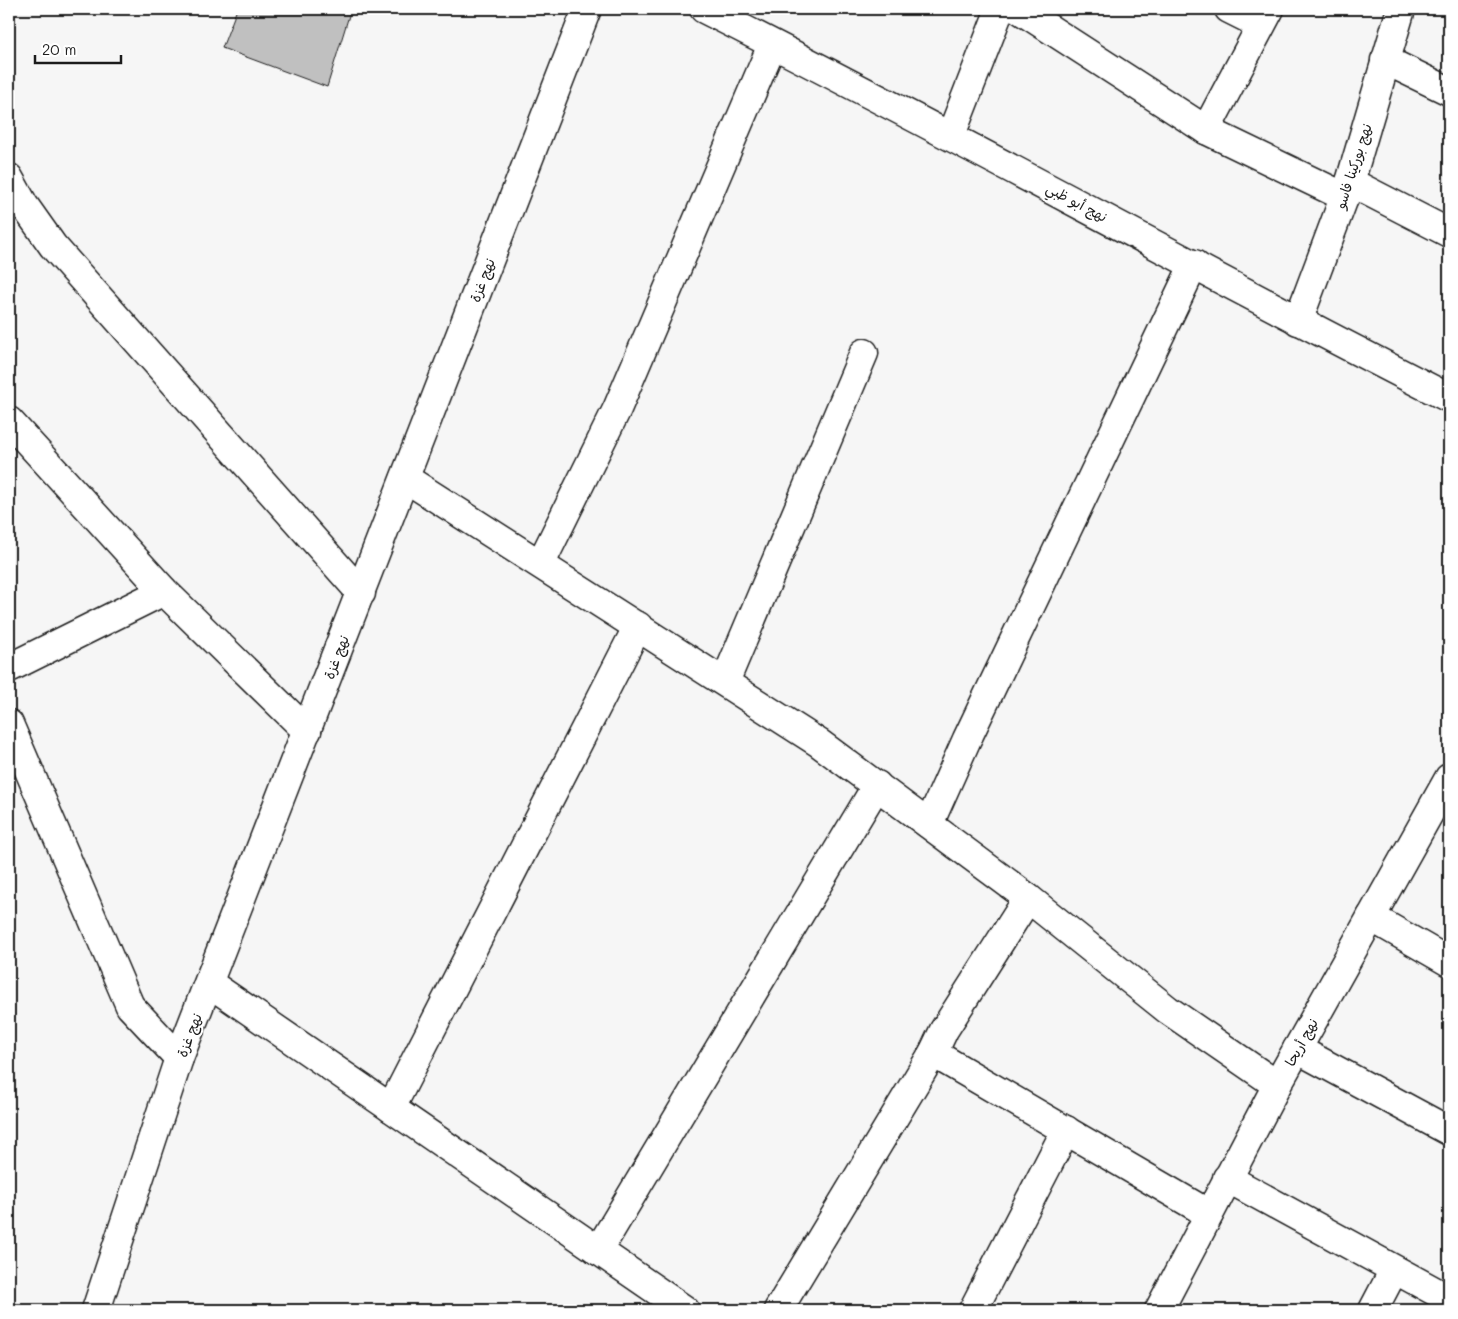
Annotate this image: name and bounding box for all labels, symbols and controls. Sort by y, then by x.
scale bar [35,32,121,64]
text: 20 m [42,39,76,59]
street label: نهج بوركينا فاسو [1330,121,1377,212]
street label: نهج أبو ظبي [1041,178,1111,230]
street label: نهج غزة [465,255,500,305]
street label: نهج غزة [319,632,354,682]
street label: نهج غزة [172,1010,207,1060]
street label: نهج أريحا [1280,1015,1323,1070]

